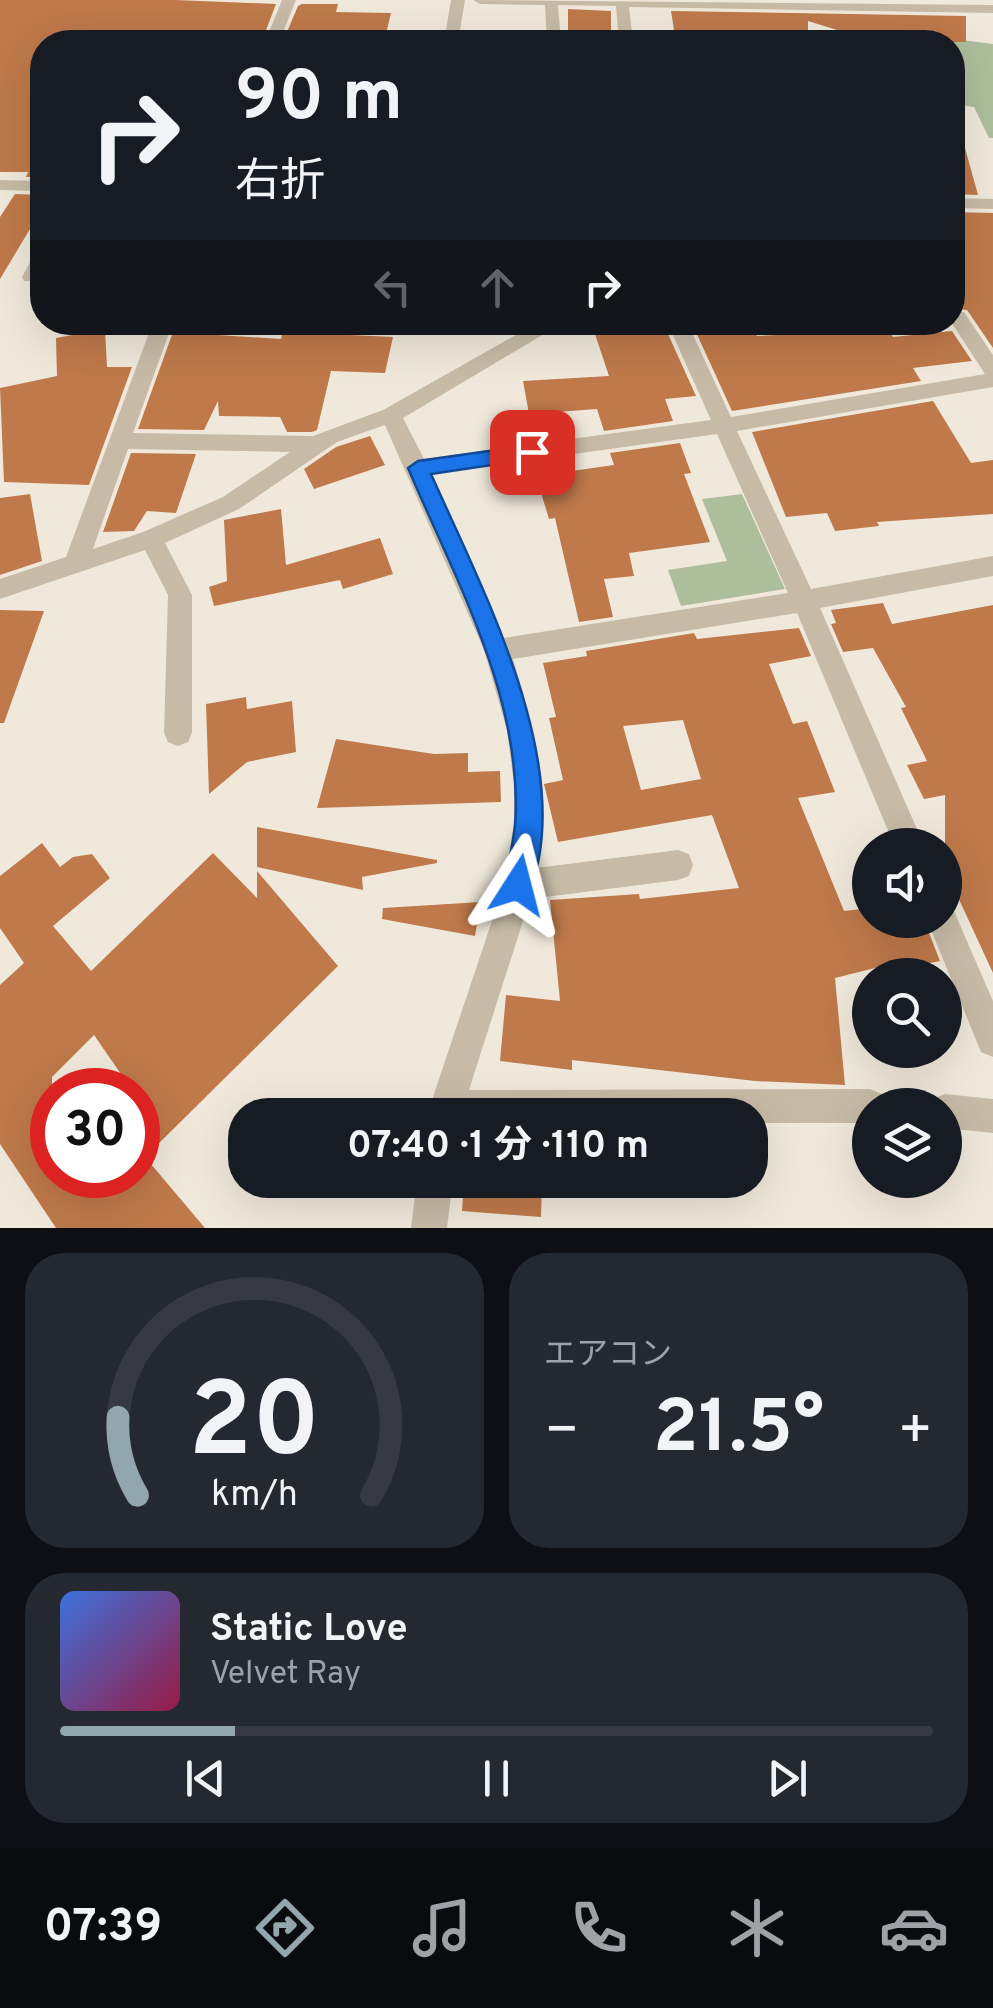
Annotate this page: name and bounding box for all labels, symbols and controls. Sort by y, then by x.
text: 90 m [235,56,403,145]
icon: right [70,70,200,200]
text: 右折 [235,155,325,212]
icon: left [365,260,420,315]
icon: ahead [470,260,525,315]
icon: right [575,260,630,315]
pin [490,410,575,495]
icon: arrive [505,425,560,480]
map controls [852,828,962,1198]
button: sound [852,828,962,938]
position arrow [466,833,570,937]
button: search [852,958,962,1068]
speed limit sign: 30 [30,1068,160,1198]
button: layers [852,1088,962,1198]
text: 07:40 · 1 分 · 110 m [347,1123,649,1172]
text: エアコン [544,1336,672,1376]
text: 20 [189,1361,320,1493]
text: 21.5° [653,1384,824,1479]
text: − [544,1398,579,1468]
text: + [898,1398,933,1468]
text: km/h [211,1473,298,1519]
text: Static Love [210,1606,408,1655]
text: Velvet Ray [210,1655,361,1695]
icon: previous [178,1751,233,1806]
icon: pause [469,1751,524,1806]
icon: next [760,1751,815,1806]
icon: directions [250,1893,320,1963]
icon: music [407,1893,477,1963]
icon: phone [564,1893,634,1963]
icon: climate [722,1893,792,1963]
icon: car [879,1893,949,1963]
text: 07:39 [44,1900,162,1957]

